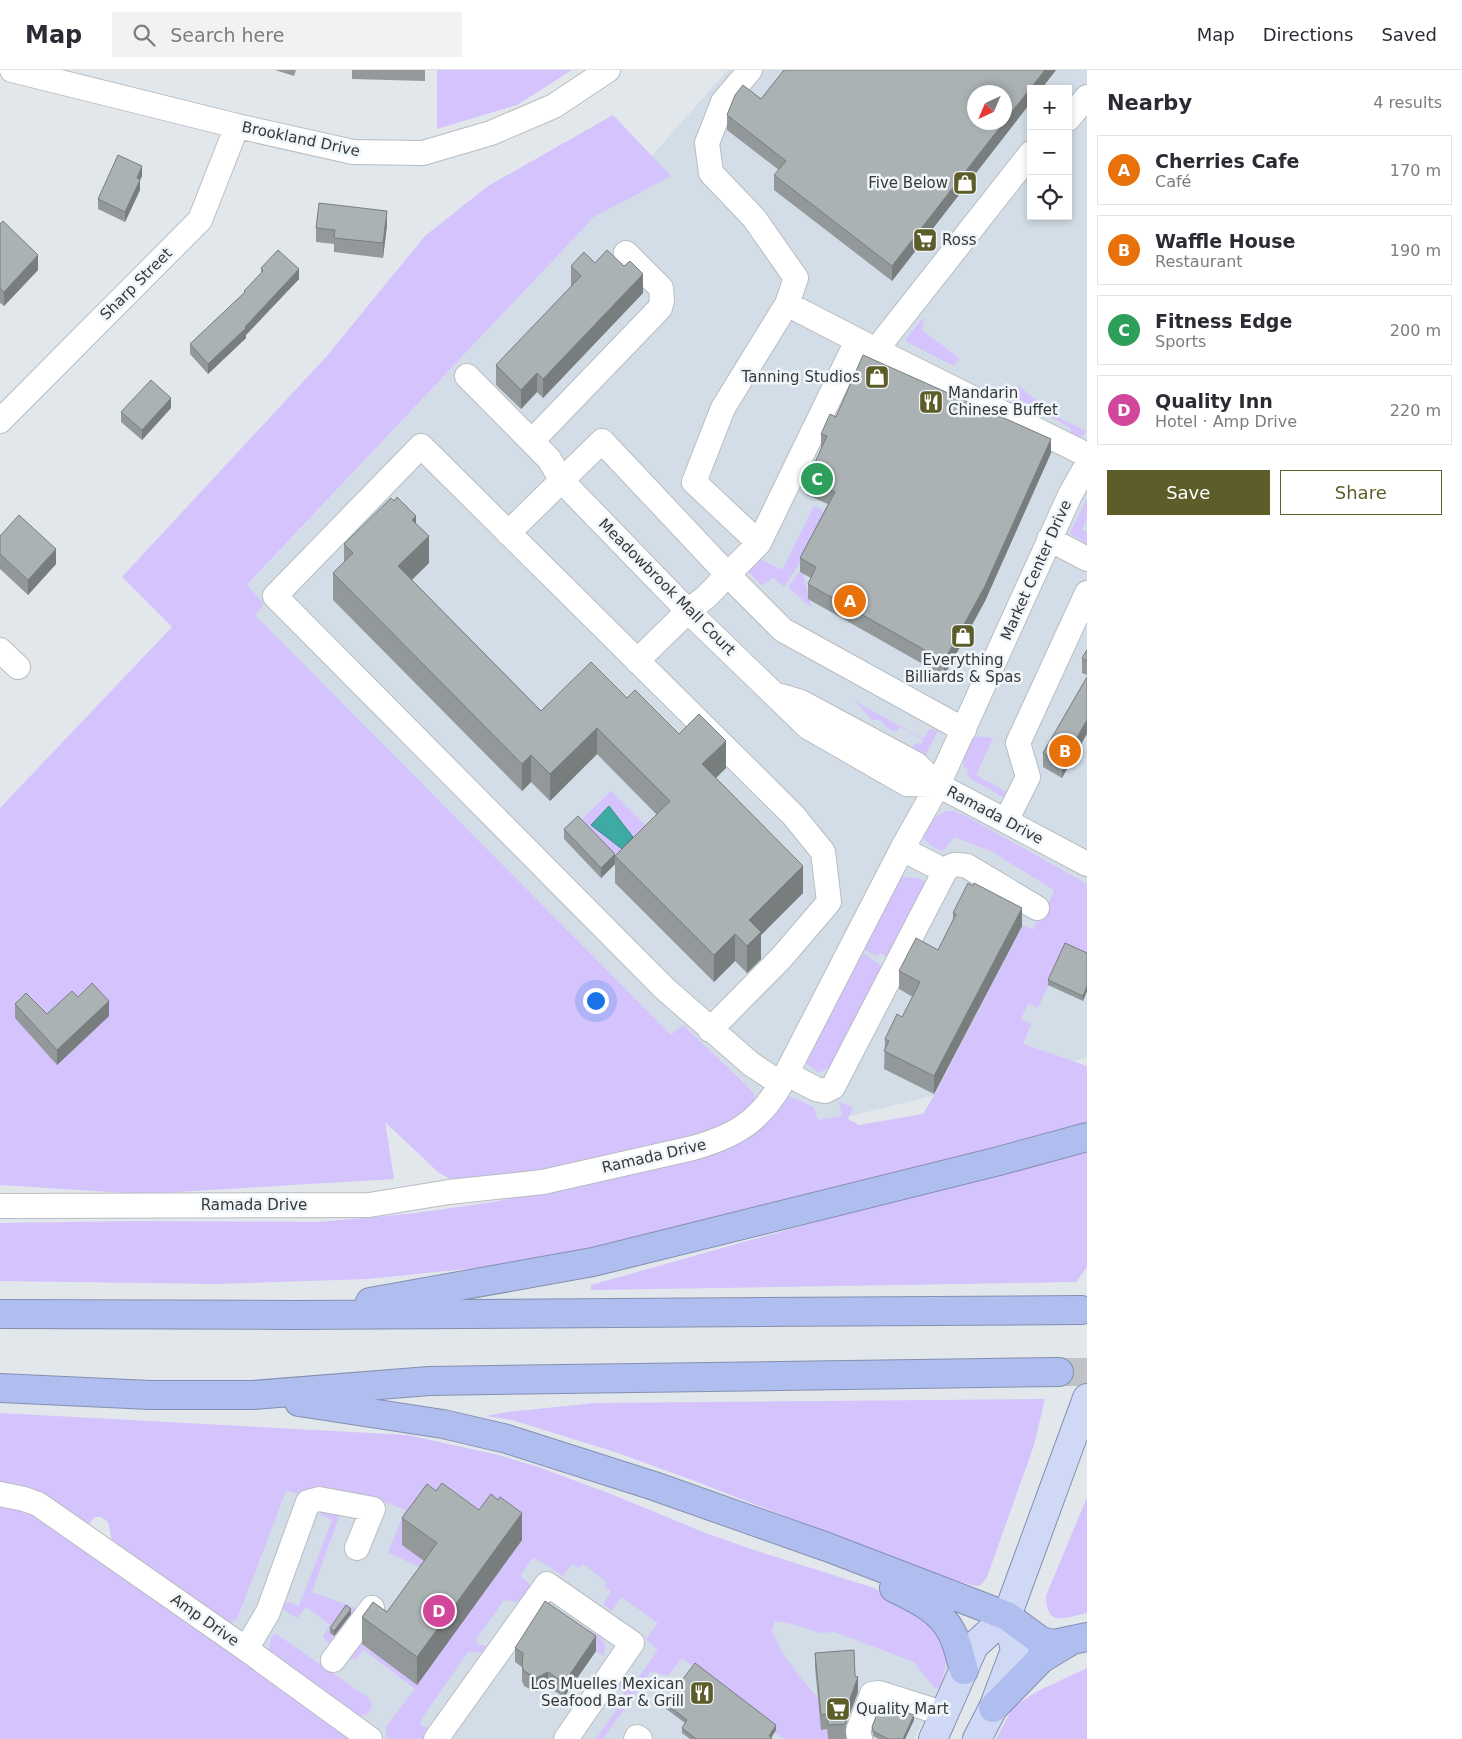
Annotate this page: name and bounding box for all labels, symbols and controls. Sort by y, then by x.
search box [112,12,462,57]
text: Map [25,21,82,49]
icon: search [130,21,158,49]
text: Search here [170,24,284,46]
text: Map [1197,24,1235,45]
text: Directions [1263,24,1353,45]
text: Saved [1381,24,1437,45]
north arrow [967,85,1012,130]
map controls [1027,85,1072,220]
button: + [1027,85,1072,130]
text: Nearby [1107,91,1192,115]
text: 4 results [1373,93,1442,112]
street label: Brookland Drive [240,118,362,160]
button: − [1027,130,1072,175]
text: Cherries Cafe [1155,150,1299,172]
text: A [1118,161,1130,180]
text: 170 m [1390,161,1441,180]
shop icon: Five Below [952,170,978,196]
text: Café [1155,172,1191,191]
place label: Five Below [868,174,948,192]
button: locate [1027,175,1072,220]
supermarket icon: Ross [912,227,938,253]
text: Waffle House [1155,230,1296,252]
place label: Ross [942,231,977,249]
text: B [1118,241,1130,260]
text: 190 m [1390,241,1441,260]
street label: Sharp Street [96,244,176,324]
text: Restaurant [1155,252,1243,271]
text: Fitness Edge [1155,310,1292,332]
text: C [1118,321,1130,340]
text: 200 m [1390,321,1441,340]
text: Sports [1155,332,1206,351]
shop icon: Tanning Studios [864,364,890,390]
place label: Tanning Studios [741,368,860,386]
place label: Mandarin Chinese Buffet [948,384,1058,419]
restaurant icon: Mandarin Chinese Buffet [918,389,944,415]
text: Quality Inn [1155,390,1273,412]
text: D [1117,401,1131,420]
text: 220 m [1390,401,1441,420]
text: Hotel · Amp Drive [1155,412,1297,431]
pin: C [801,460,833,498]
button: Save [1107,470,1270,515]
button: Share [1280,470,1442,515]
street label: Market Center Drive [997,497,1075,643]
street label: Meadowbrook Mall Court [595,515,739,659]
pin: A [834,582,866,620]
shop icon: Everything Billiards & Spas [950,623,976,649]
place label: Everything Billiards & Spas [905,651,1022,686]
pin: B [1049,732,1081,770]
street label: Ramada Drive [944,782,1046,848]
your location [583,988,609,1014]
street label: Ramada Drive [600,1135,708,1177]
street label: Ramada Drive [201,1196,307,1214]
street label: Amp Drive [167,1590,243,1650]
pin: D [423,1592,455,1630]
place label: Los Muelles Mexican Seafood Bar & Grill [530,1675,684,1710]
restaurant icon: Los Muelles Mexican Seafood Bar & Grill [689,1680,715,1706]
supermarket icon: Quality Mart [825,1696,851,1722]
place label: Quality Mart [856,1700,949,1718]

